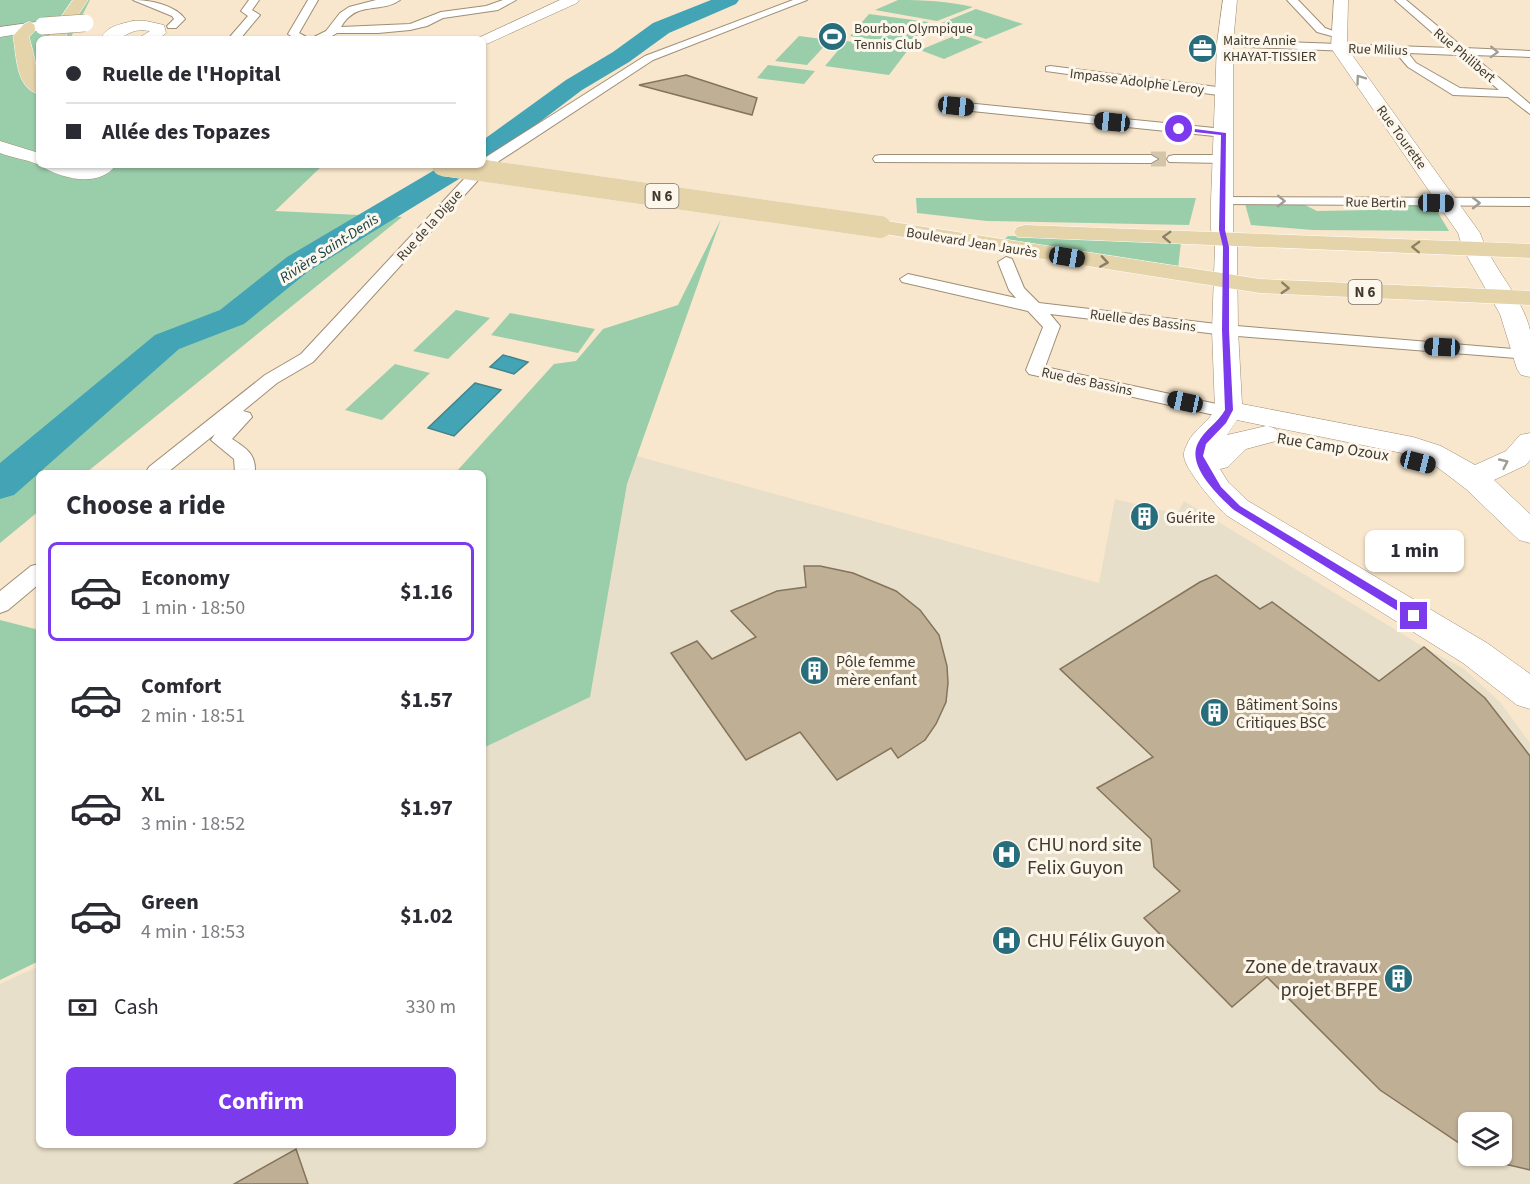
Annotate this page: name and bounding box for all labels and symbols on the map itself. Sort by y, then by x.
place label: Bourbon Olympique Tennis Club [854,19,973,55]
sports icon: Bourbon Olympique Tennis Club [817,20,849,52]
street label: Rue Philibert [1429,24,1500,88]
place label: Maitre Annie KHAYAT-TISSIER [1223,31,1316,67]
office icon: Maitre Annie KHAYAT-TISSIER [1186,32,1218,64]
street label: Rue Milius [1348,39,1408,61]
one-way arrow [1489,46,1498,59]
street label: Impasse Adolphe Leroy [1068,64,1206,100]
one-way arrow [1356,74,1367,85]
car [937,95,975,117]
street label: Rue Tourette [1371,102,1431,174]
car [1093,111,1131,133]
route start [1165,115,1192,142]
road number: N 6 [646,184,678,208]
street label: Rue de la Digue [392,186,467,266]
street label: Rue Bertin [1345,192,1407,214]
car [1418,194,1454,212]
one-way arrow [1276,195,1285,207]
one-way arrow [1471,197,1480,209]
water label: Rivière Saint-Denis [276,209,383,288]
street label: Boulevard Jean Jaurès [905,223,1039,263]
one-way arrow [1162,231,1171,243]
one-way arrow [1411,240,1420,253]
car [1048,245,1086,269]
one-way arrow [1099,256,1108,268]
road number: N 6 [1348,280,1382,304]
one-way arrow [1281,281,1290,294]
street label: Ruelle des Bassins [1089,305,1197,337]
car [1424,337,1460,357]
street label: Rue des Bassins [1039,363,1134,401]
car [1166,389,1204,415]
street label: Rue Camp Ozoux [1275,427,1390,467]
car [1398,449,1438,475]
one-way arrow [1498,459,1509,471]
building icon: Guérite [1129,501,1161,533]
place label: Guérite [1166,507,1215,529]
callout: 1 min [1364,529,1464,571]
route end [1400,602,1427,629]
place label: Pôle femme mère enfant [836,651,918,691]
building icon: Pôle femme mère enfant [799,654,831,686]
place label: Bâtiment Soins Critiques BSC [1236,694,1338,734]
building icon: Bâtiment Soins Critiques BSC [1199,697,1231,729]
place label: CHU nord site Felix Guyon [1027,831,1142,882]
hospital icon: CHU nord site Felix Guyon [990,839,1022,871]
hospital icon: CHU Félix Guyon [990,924,1022,956]
place label: CHU Félix Guyon [1027,927,1165,955]
place label: Zone de travaux projet BFPE [1245,953,1378,1004]
building icon: Zone de travaux projet BFPE [1383,962,1415,994]

